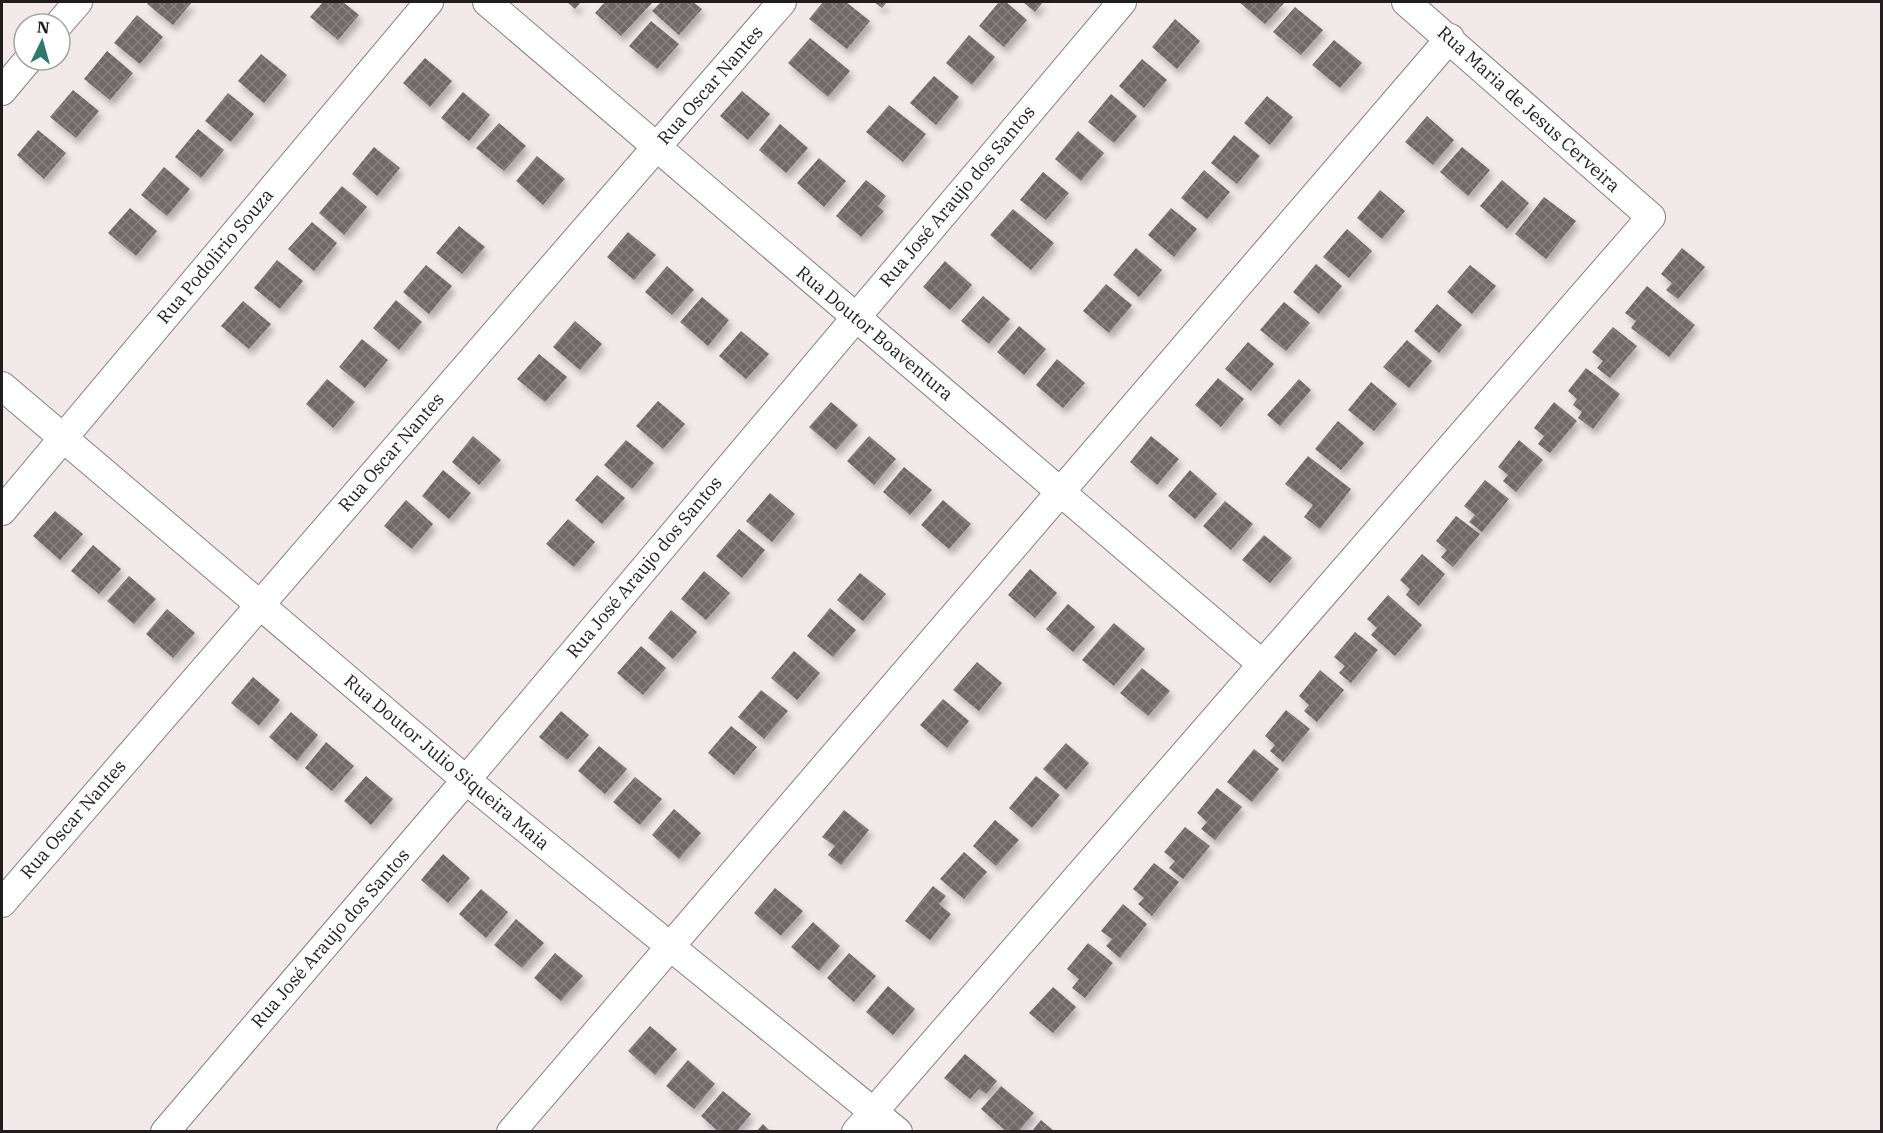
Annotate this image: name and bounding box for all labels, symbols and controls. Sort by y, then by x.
north arrow [12,12,72,72]
text: N [36,17,50,38]
street label: Rua Oscar Nantes [652,21,768,149]
street label: Rua Maria de Jesus Cerveira [1433,21,1625,197]
street label: Rua José Araujo dos Santos [874,100,1040,292]
street label: Rua Podolirio Souza [152,184,278,328]
street label: Rua Doutor Boaventura [792,261,958,405]
street label: Rua Oscar Nantes [333,388,449,516]
street label: Rua José Araujo dos Santos [561,471,727,663]
street label: Rua Doutor Julio Siqueira Maia [340,669,554,855]
street label: Rua Oscar Nantes [15,755,131,883]
street label: Rua José Araujo dos Santos [246,844,414,1032]

